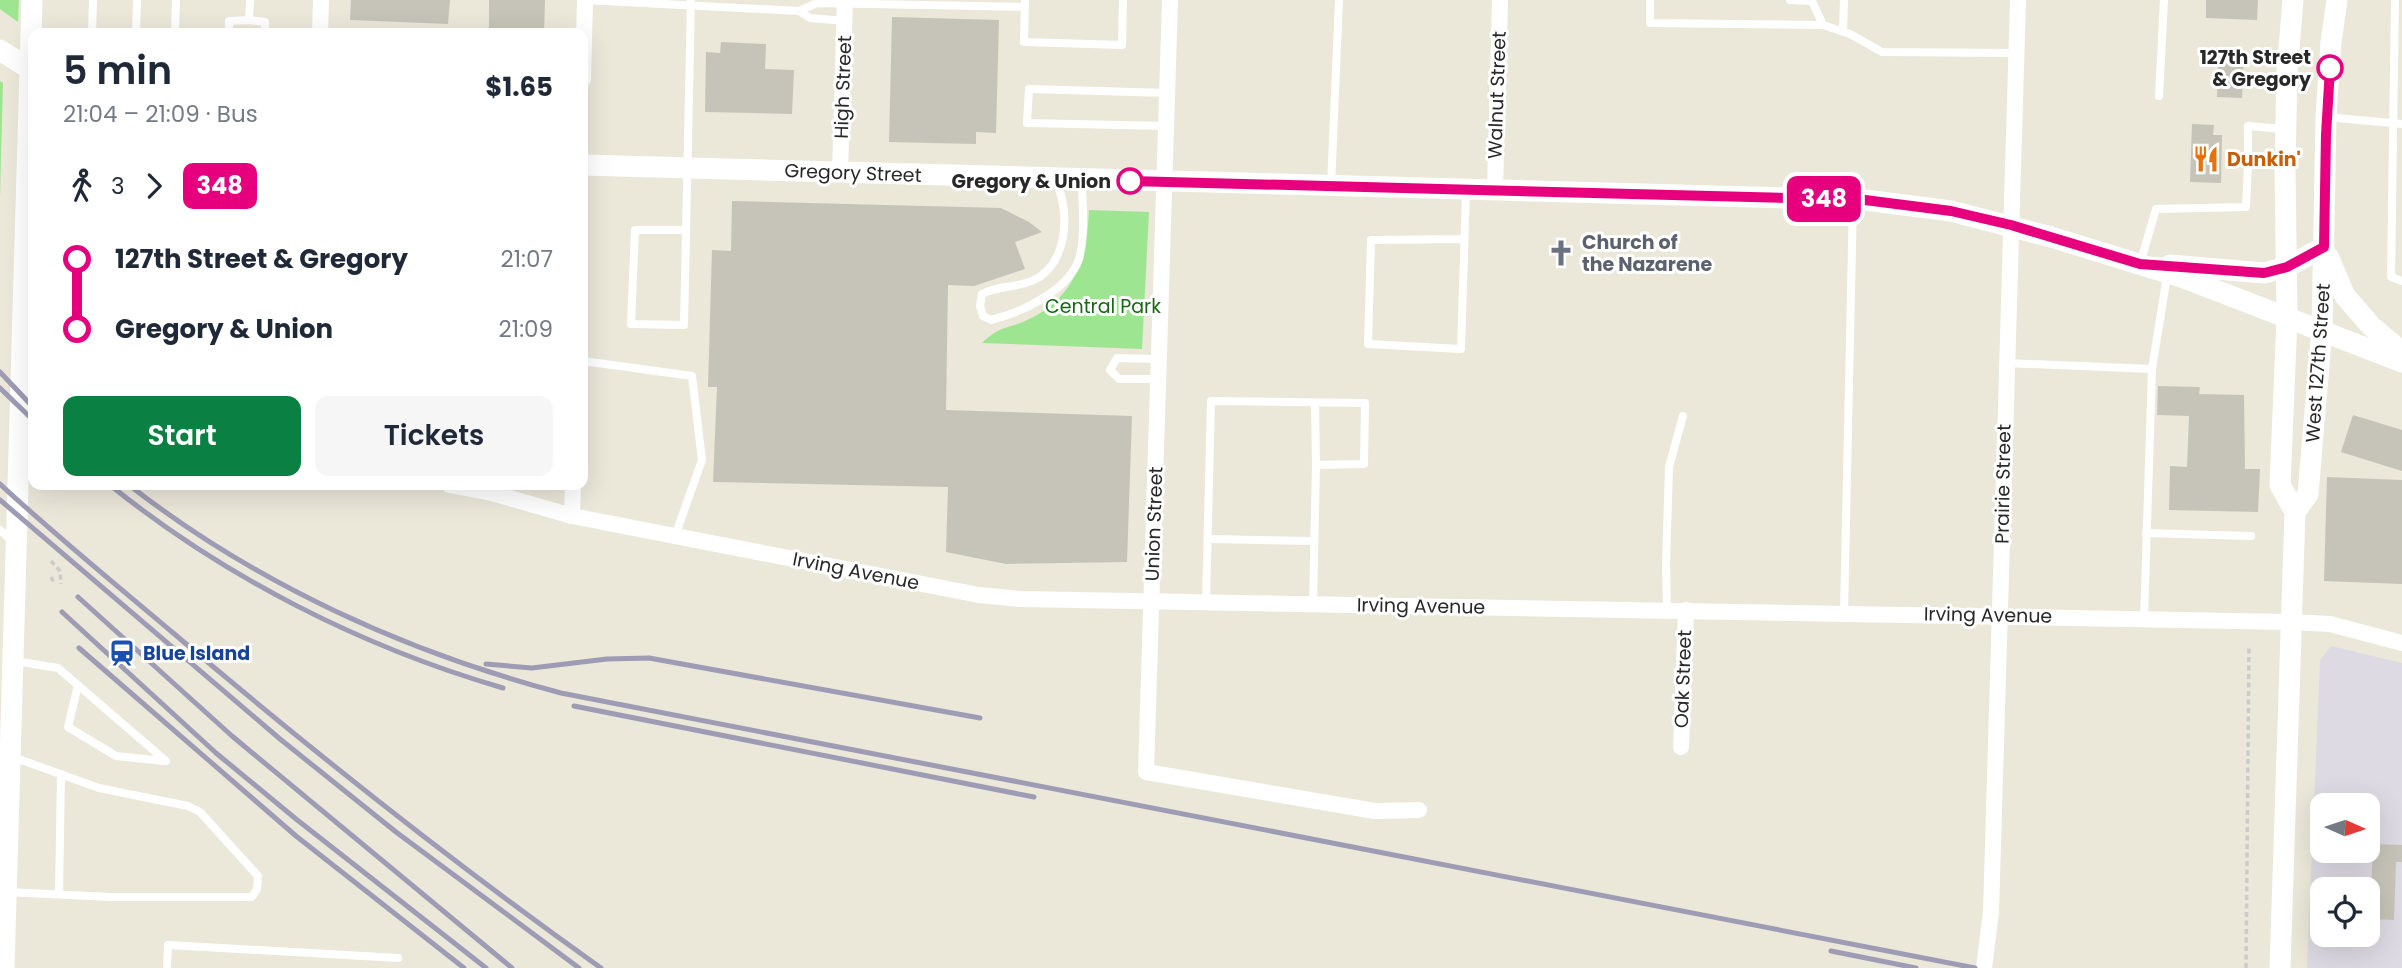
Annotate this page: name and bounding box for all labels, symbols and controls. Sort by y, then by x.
street label: Walnut Street [1481,30,1513,159]
street label: High Street [828,35,858,139]
text: 5 min [63,44,172,97]
place label: 127th Street & Gregory [2200,44,2312,93]
marker: 127th Street & Gregory [2317,55,2343,81]
text: $1.65 [485,69,553,105]
text: 21:04 – 21:09 · Bus [63,98,258,130]
restaurant icon: Dunkin' [2191,144,2221,174]
place label: Dunkin' [2227,146,2301,173]
street label: Gregory Street [784,157,922,189]
icon: walk [63,167,101,205]
icon: forward [135,167,173,205]
place label: Gregory & Union [952,168,1111,195]
marker: Gregory & Union [1117,168,1143,194]
text: 348 [197,169,243,202]
text: 3 [111,170,125,202]
line badge: 348 [1784,176,1864,222]
text: 348 [1801,182,1847,215]
place label: Church of the Nazarene [1582,229,1712,278]
church icon: Church of the Nazarene [1546,238,1576,268]
text: 127th Street & Gregory [115,241,408,277]
text: 21:07 [501,243,553,275]
street label: West 127th Street [2299,282,2337,443]
park label: Central Park [1045,293,1161,320]
text: Gregory & Union [115,311,333,347]
text: 21:09 [499,313,553,345]
button: Start [63,396,301,476]
button: Tickets [315,396,553,476]
street label: Prairie Street [1988,424,2018,544]
street label: Union Street [1139,466,1169,582]
street label: Irving Avenue [790,545,922,597]
street label: Irving Avenue [1357,591,1485,621]
street label: Irving Avenue [1924,600,2052,630]
street label: Oak Street [1668,629,1698,729]
station icon: Blue Island [107,638,137,668]
place label: Blue Island [143,640,250,667]
north arrow [2310,793,2380,863]
map controls [2310,793,2380,947]
button: locate [2310,877,2380,947]

